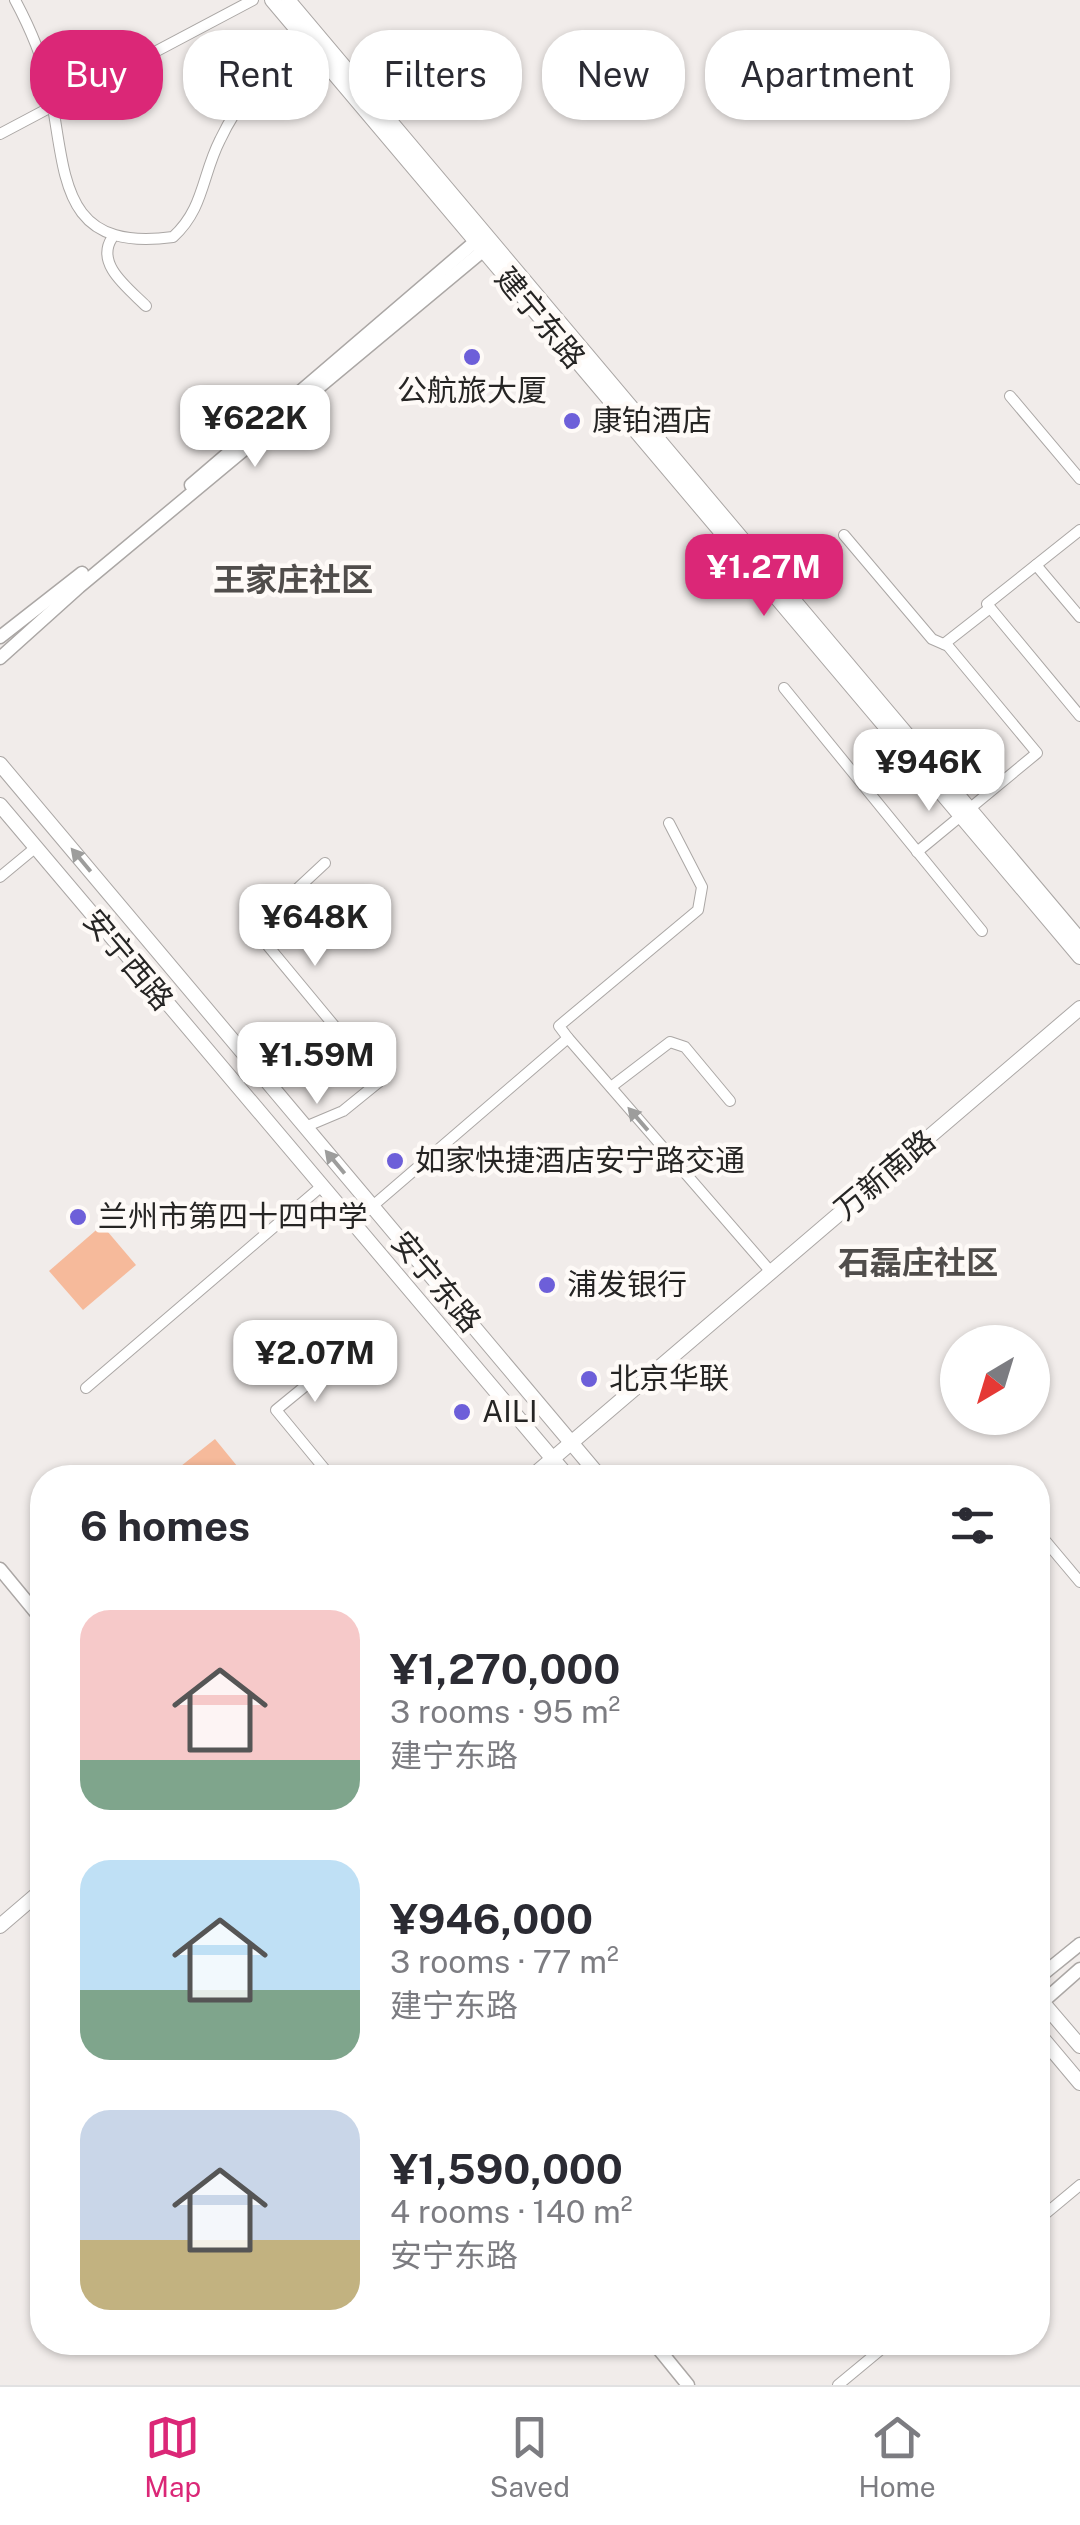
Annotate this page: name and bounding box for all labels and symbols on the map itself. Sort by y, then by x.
street label: 建宁东路 [488,260,593,375]
marker: 公航旅大厦 [461,346,483,368]
place label: 公航旅大厦 [397,372,547,408]
pin: ¥622K [185,385,325,470]
place label: 康铂酒店 [592,402,712,438]
marker: 康铂酒店 [561,410,583,432]
pin: ¥1.27M [683,534,845,619]
district label: 王家庄社区 [213,561,373,598]
pin: ¥946K [859,729,999,814]
one-way arrow [70,848,92,873]
pin: ¥648K [245,884,385,969]
street label: 安宁西路 [76,902,181,1017]
pin: ¥1.59M [236,1022,398,1107]
one-way arrow [628,1107,650,1132]
street label: 万新南路 [827,1122,942,1227]
place label: 如家快捷酒店安宁路交通 [415,1142,745,1178]
one-way arrow [324,1150,346,1175]
marker: 如家快捷酒店安宁路交通 [384,1150,406,1172]
place label: 兰州市第四十四中学 [98,1198,368,1234]
marker: 兰州市第四十四中学 [67,1206,89,1228]
street label: 安宁东路 [384,1224,489,1339]
district label: 石磊庄社区 [838,1244,998,1281]
place label: 浦发银行 [567,1266,687,1302]
marker: 浦发银行 [536,1274,558,1296]
pin: ¥2.07M [234,1320,396,1405]
north arrow [940,1325,1050,1435]
place label: 北京华联 [609,1360,729,1396]
marker: 北京华联 [578,1368,600,1390]
place label: AILI [482,1393,538,1429]
marker: AILI [451,1401,473,1423]

